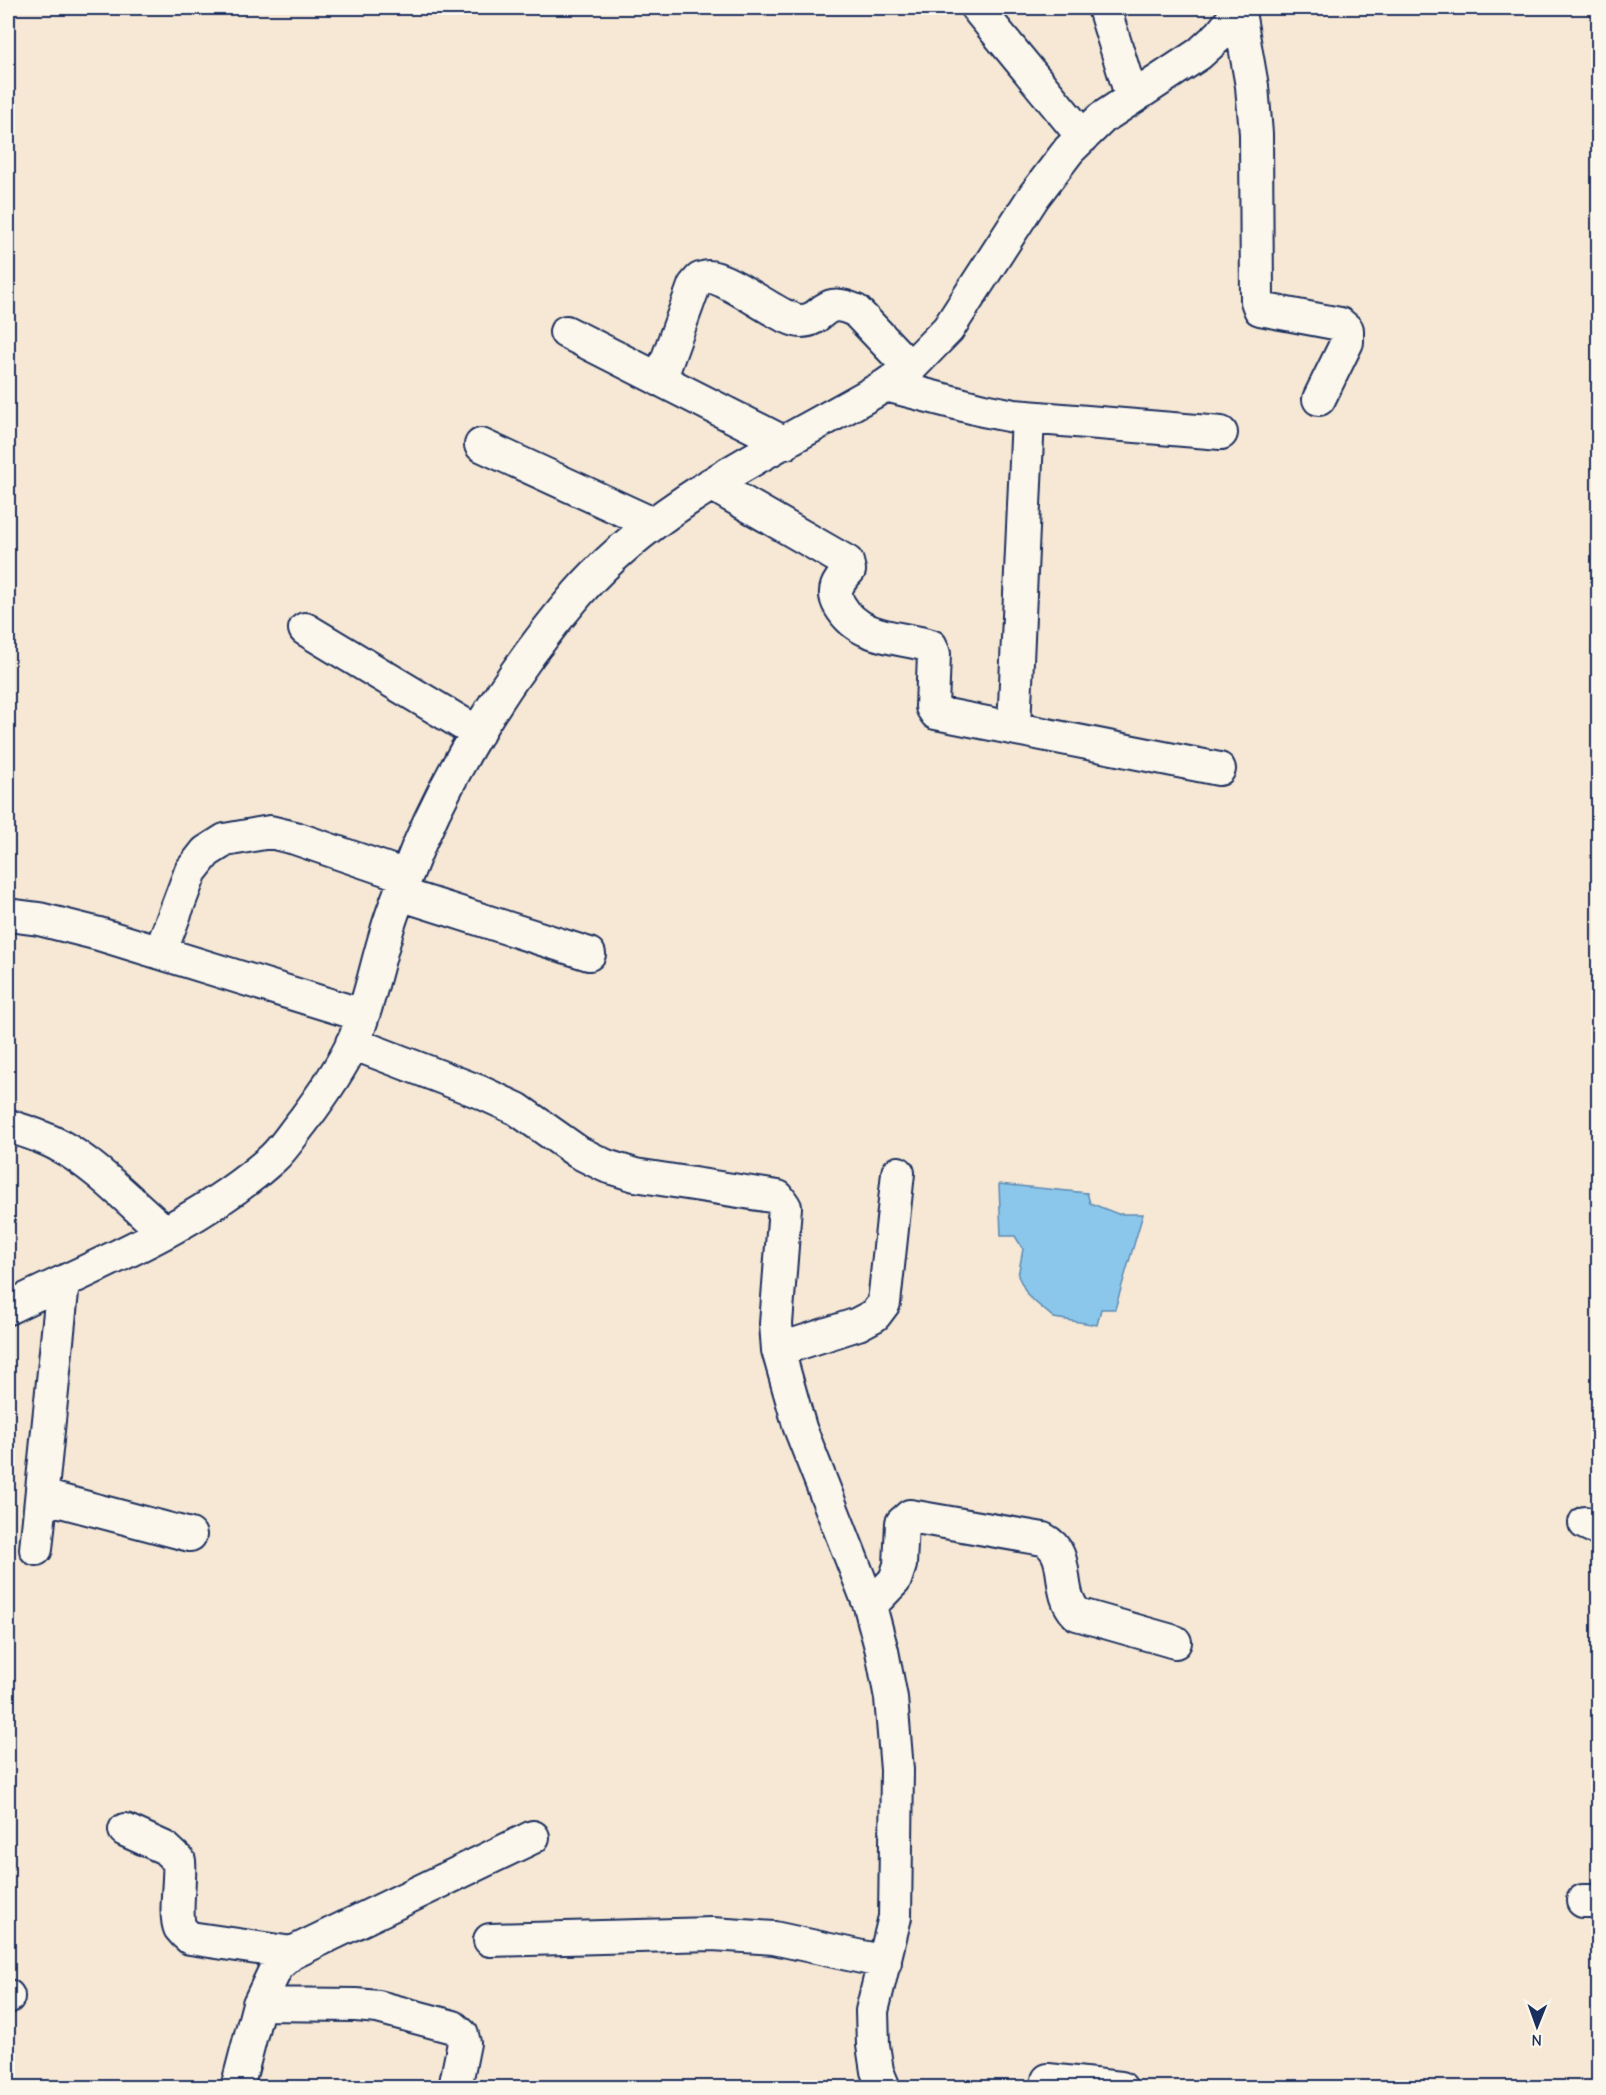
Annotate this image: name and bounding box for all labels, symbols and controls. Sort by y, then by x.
north arrow [1507,1996,1567,2056]
text: N [1531,2031,1542,2049]

